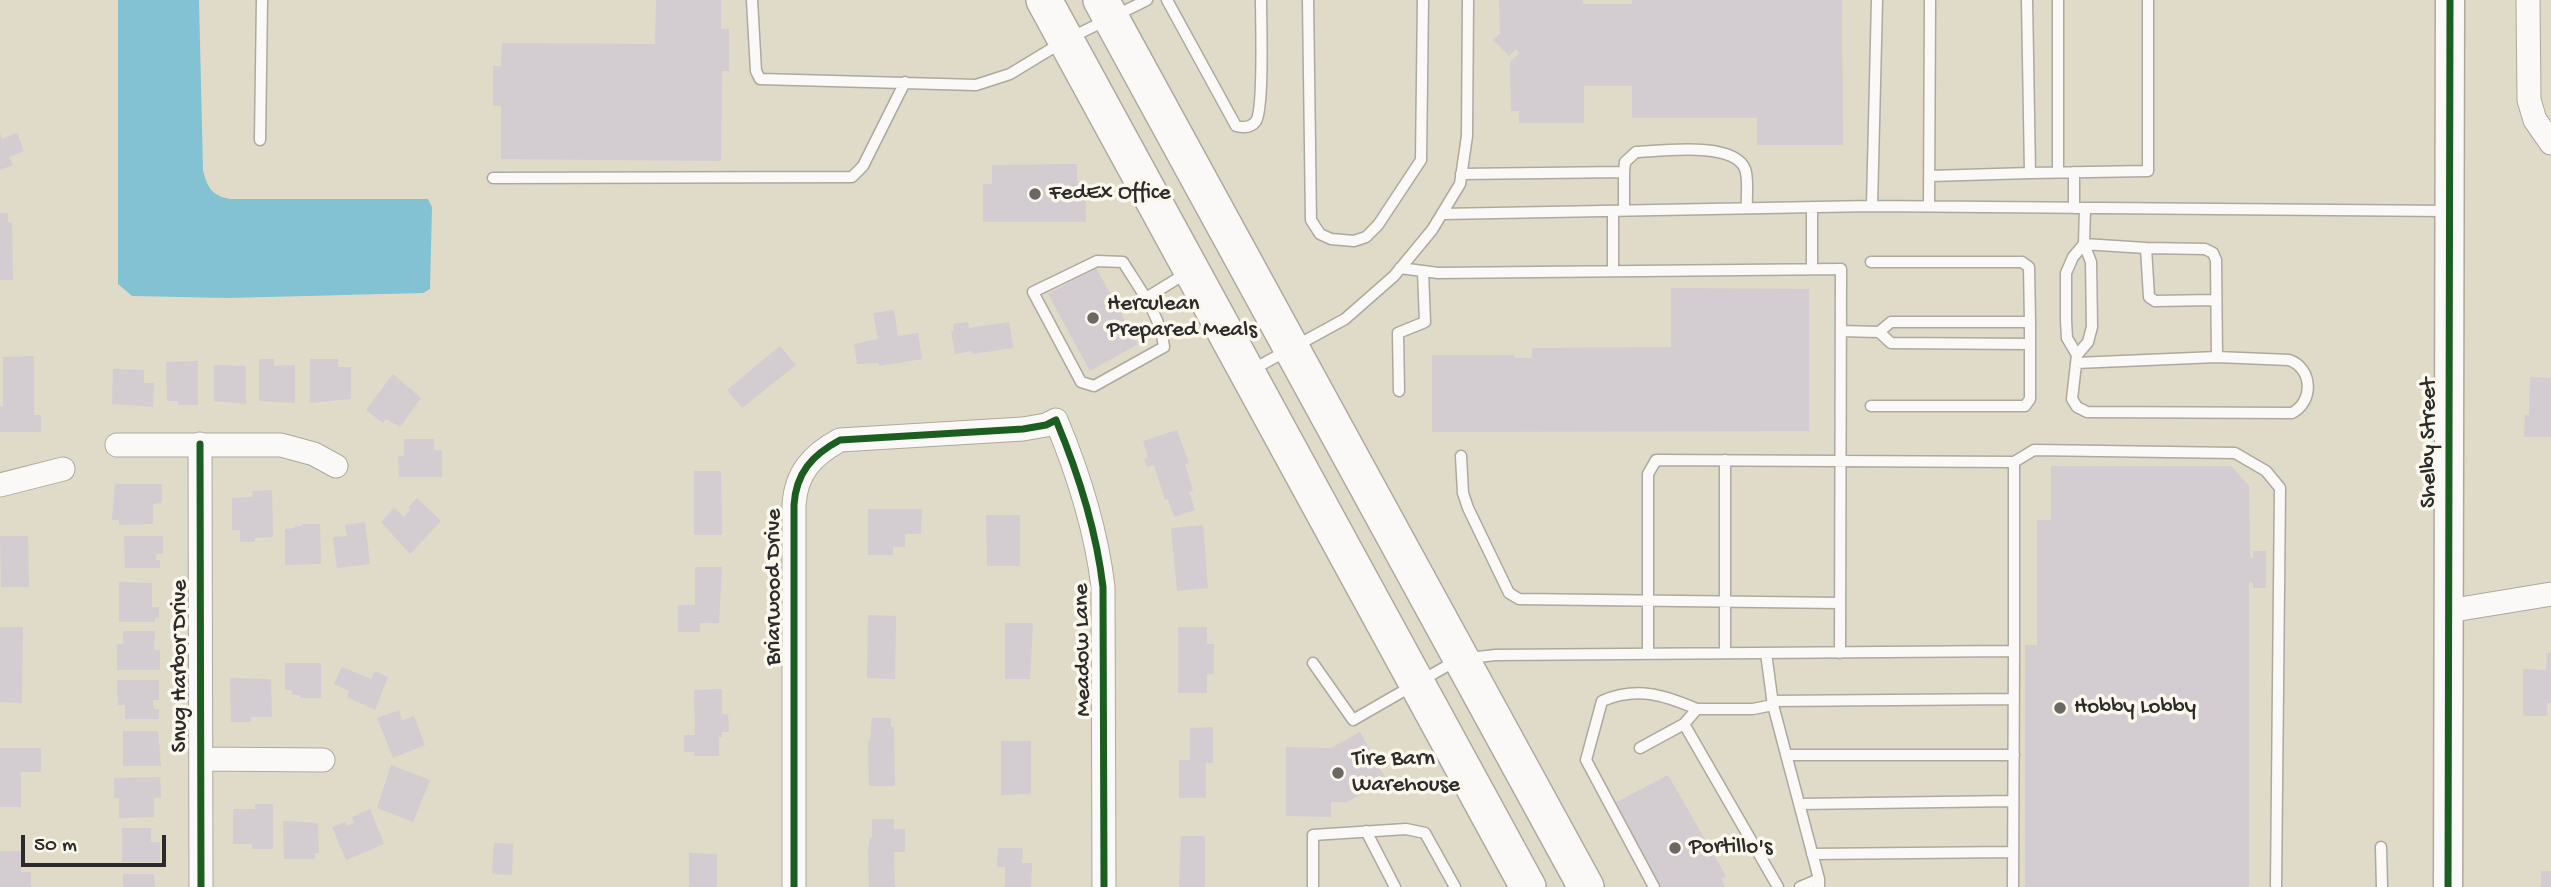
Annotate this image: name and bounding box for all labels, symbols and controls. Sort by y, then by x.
place label: FedEx Office [1049,180,1171,208]
marker: FedEx Office [1027,186,1043,202]
place label: Herculean Prepared Meals [1107,291,1257,345]
marker: Herculean Prepared Meals [1085,310,1101,326]
street label: Shelby Street [2416,378,2444,508]
street label: Briarwood Drive [761,509,789,665]
street label: Snug Harbor Drive [167,580,195,752]
street label: Meadow Lane [1069,583,1099,717]
place label: Hobby Lobby [2074,694,2196,722]
marker: Hobby Lobby [2052,700,2068,716]
place label: Tire Barn Warehouse [1352,746,1460,800]
marker: Tire Barn Warehouse [1330,765,1346,781]
scale bar [24,820,170,864]
text: 50 m [34,834,77,859]
place label: Portillo's [1689,834,1773,862]
marker: Portillo's [1667,840,1683,856]

